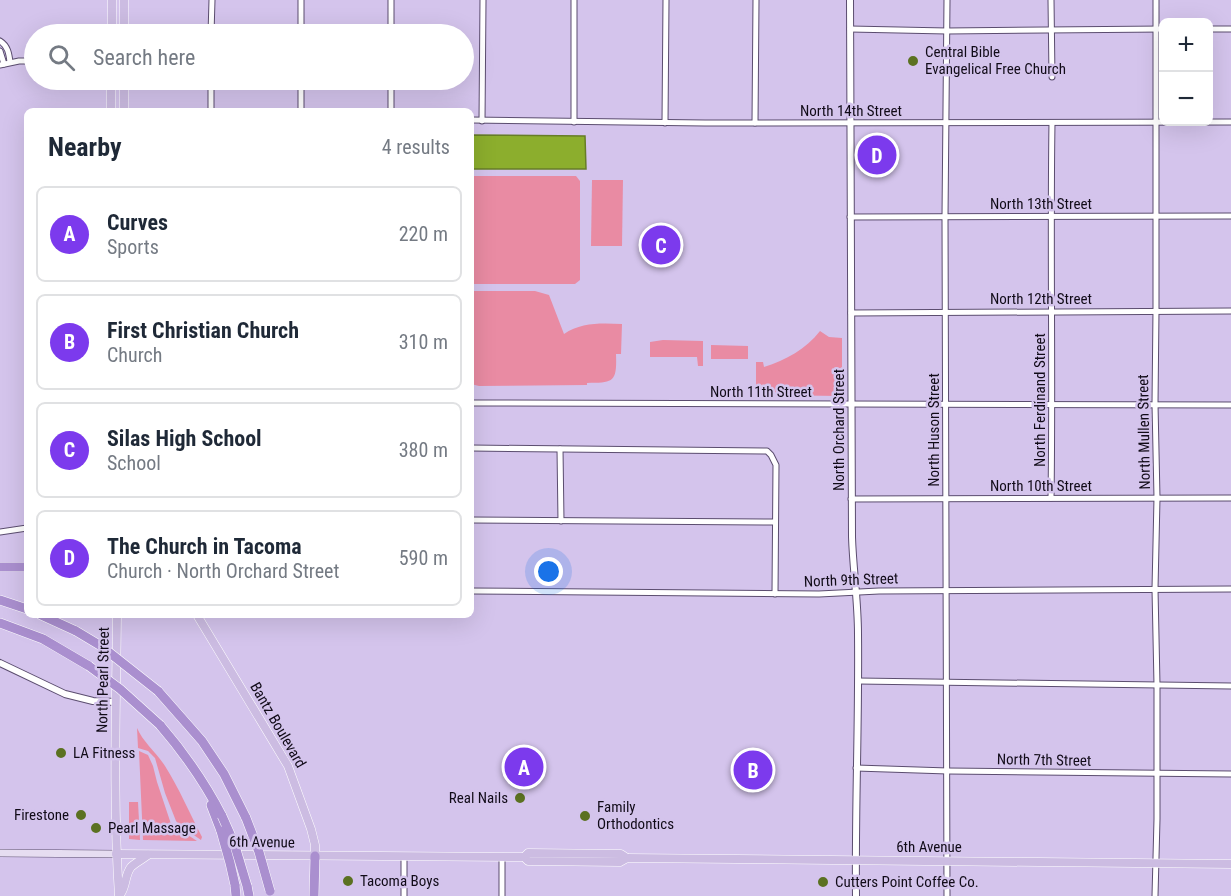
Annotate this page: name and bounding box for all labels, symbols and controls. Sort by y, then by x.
map controls [1159,18,1213,126]
button: + [1159,18,1213,72]
search box [24,24,474,90]
icon: search [45,41,78,74]
place label: Central Bible Evangelical Free Church [925,43,1066,78]
text: Search here [93,45,195,70]
marker: Central Bible Evangelical Free Church [906,54,920,68]
button: − [1159,72,1213,126]
street label: North 14th Street [800,102,902,120]
text: Nearby [48,132,122,162]
pin: D [858,132,896,178]
text: 4 results [382,135,450,159]
street label: North 13th Street [990,195,1092,213]
text: Curves [107,210,168,235]
text: A [64,222,75,246]
text: 220 m [399,222,448,246]
pin: C [642,222,680,268]
text: Sports [107,235,159,259]
street label: North 12th Street [990,290,1092,308]
text: First Christian Church [107,318,299,343]
text: B [64,330,75,354]
text: 310 m [399,330,448,354]
street label: North Ferdinand Street [1031,333,1049,467]
text: Church [107,343,162,367]
street label: North Orchard Street [830,369,848,491]
street label: North Huson Street [925,373,943,487]
street label: North Mullen Street [1134,374,1154,490]
street label: North 11th Street [710,383,812,401]
text: Silas High School [107,426,262,451]
text: C [64,438,75,462]
text: 380 m [399,438,448,462]
text: School [107,451,161,475]
street label: North 10th Street [990,477,1092,495]
text: The Church in Tacoma [107,534,302,559]
text: D [64,546,75,570]
text: 590 m [399,546,448,570]
your location [534,557,563,586]
text: Church · North Orchard Street [107,559,339,583]
street label: North 9th Street [803,569,899,591]
street label: North Pearl Street [93,627,113,733]
street label: Bantz Boulevard [246,679,310,771]
place label: LA Fitness [73,744,136,762]
pin: A [504,744,544,789]
marker: LA Fitness [54,746,68,760]
pin: B [734,748,772,792]
street label: North 7th Street [997,750,1091,770]
place label: Real Nails [449,789,508,807]
marker: Real Nails [513,791,527,805]
place label: Family Orthodontics [597,798,674,833]
place label: Firestone [14,806,69,824]
marker: Firestone [74,808,88,822]
marker: Family Orthodontics [578,809,592,823]
place label: Pearl Massage [108,819,196,837]
marker: Pearl Massage [89,821,103,835]
street label: 6th Avenue [229,832,295,852]
street label: 6th Avenue [896,838,962,856]
place label: Tacoma Boys [360,872,439,890]
place label: Cutters Point Coffee Co. [835,873,979,891]
marker: Tacoma Boys [341,874,355,888]
marker: Cutters Point Coffee Co. [816,875,830,889]

